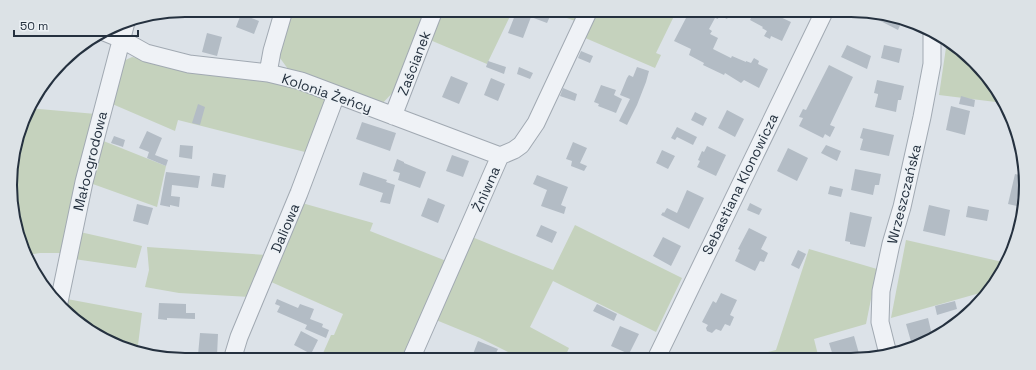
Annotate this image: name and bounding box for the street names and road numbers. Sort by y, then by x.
street label: Zaścianek [393,28,435,98]
street label: Kolonia Żeńcy [279,69,375,117]
street label: Małoogrodowa [69,109,111,213]
street label: Sebastiana Klonowicza [698,110,782,258]
street label: Wrzeszczańska [883,142,925,246]
street label: Żniwna [468,163,504,215]
street label: Daliowa [267,201,303,255]

